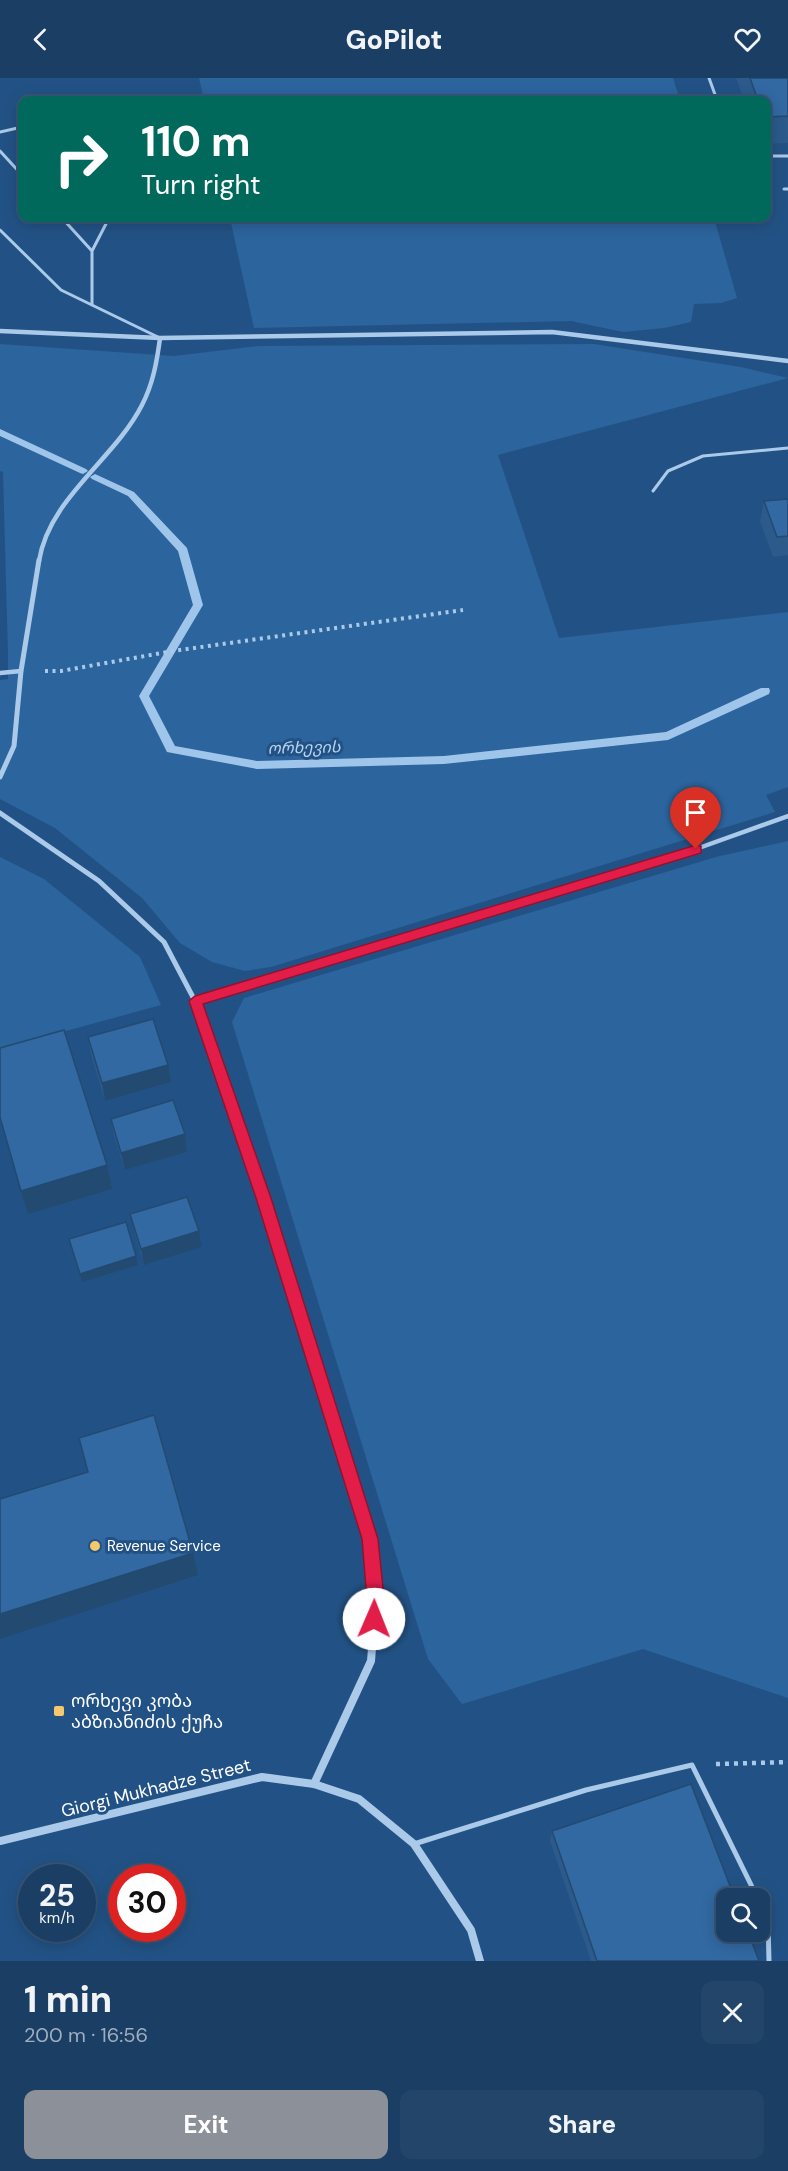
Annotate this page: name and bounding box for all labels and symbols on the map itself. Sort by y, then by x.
water label: ორხევის [268,736,341,759]
pin [670,787,721,849]
place label: Revenue Service [107,1536,221,1556]
marker: Revenue Service [88,1539,102,1553]
position arrow [342,1587,406,1651]
place label: ორხევი კობა აბზიანიძის ქუჩა [71,1689,223,1734]
marker: ორხევი კობა აბზიანიძის ქუჩა [52,1704,66,1718]
street label: Giorgi Mukhadze Street [59,1753,253,1823]
speed limit sign: 30 [108,1864,186,1942]

